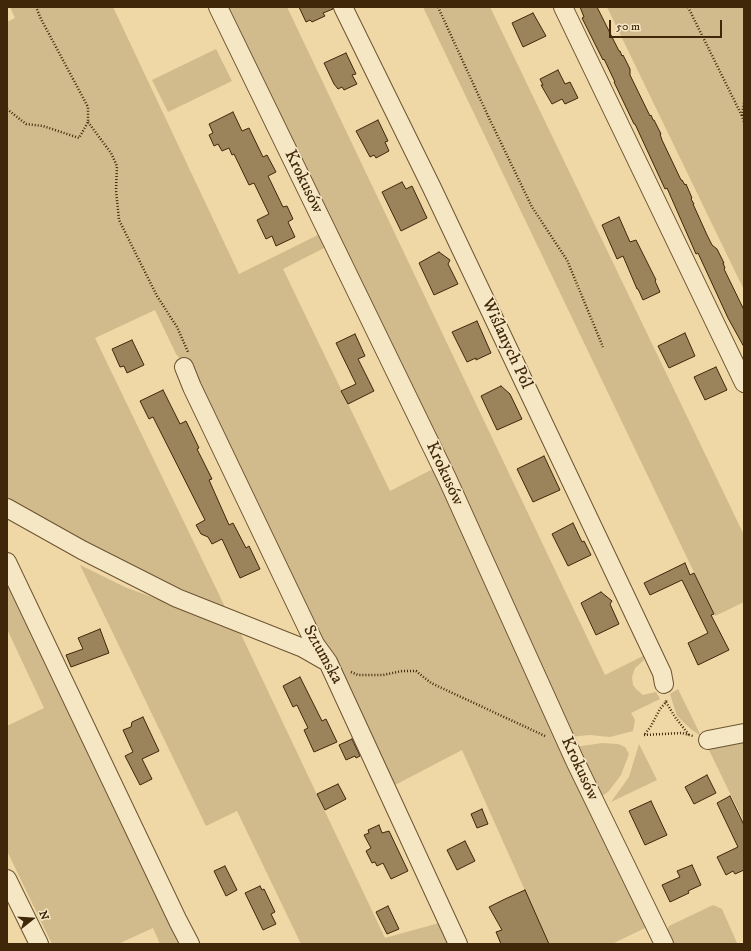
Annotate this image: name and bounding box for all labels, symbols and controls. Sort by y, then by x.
scale bar [611,12,724,38]
text: 50 m [616,19,640,34]
street label: Krokusów [279,147,327,217]
street label: Wiślanych Pól [476,296,536,392]
street label: Krokusów [420,439,468,509]
street label: Sztumska [298,622,346,688]
street label: Krokusów [555,734,603,804]
north arrow [12,899,52,939]
text: N [35,909,51,922]

